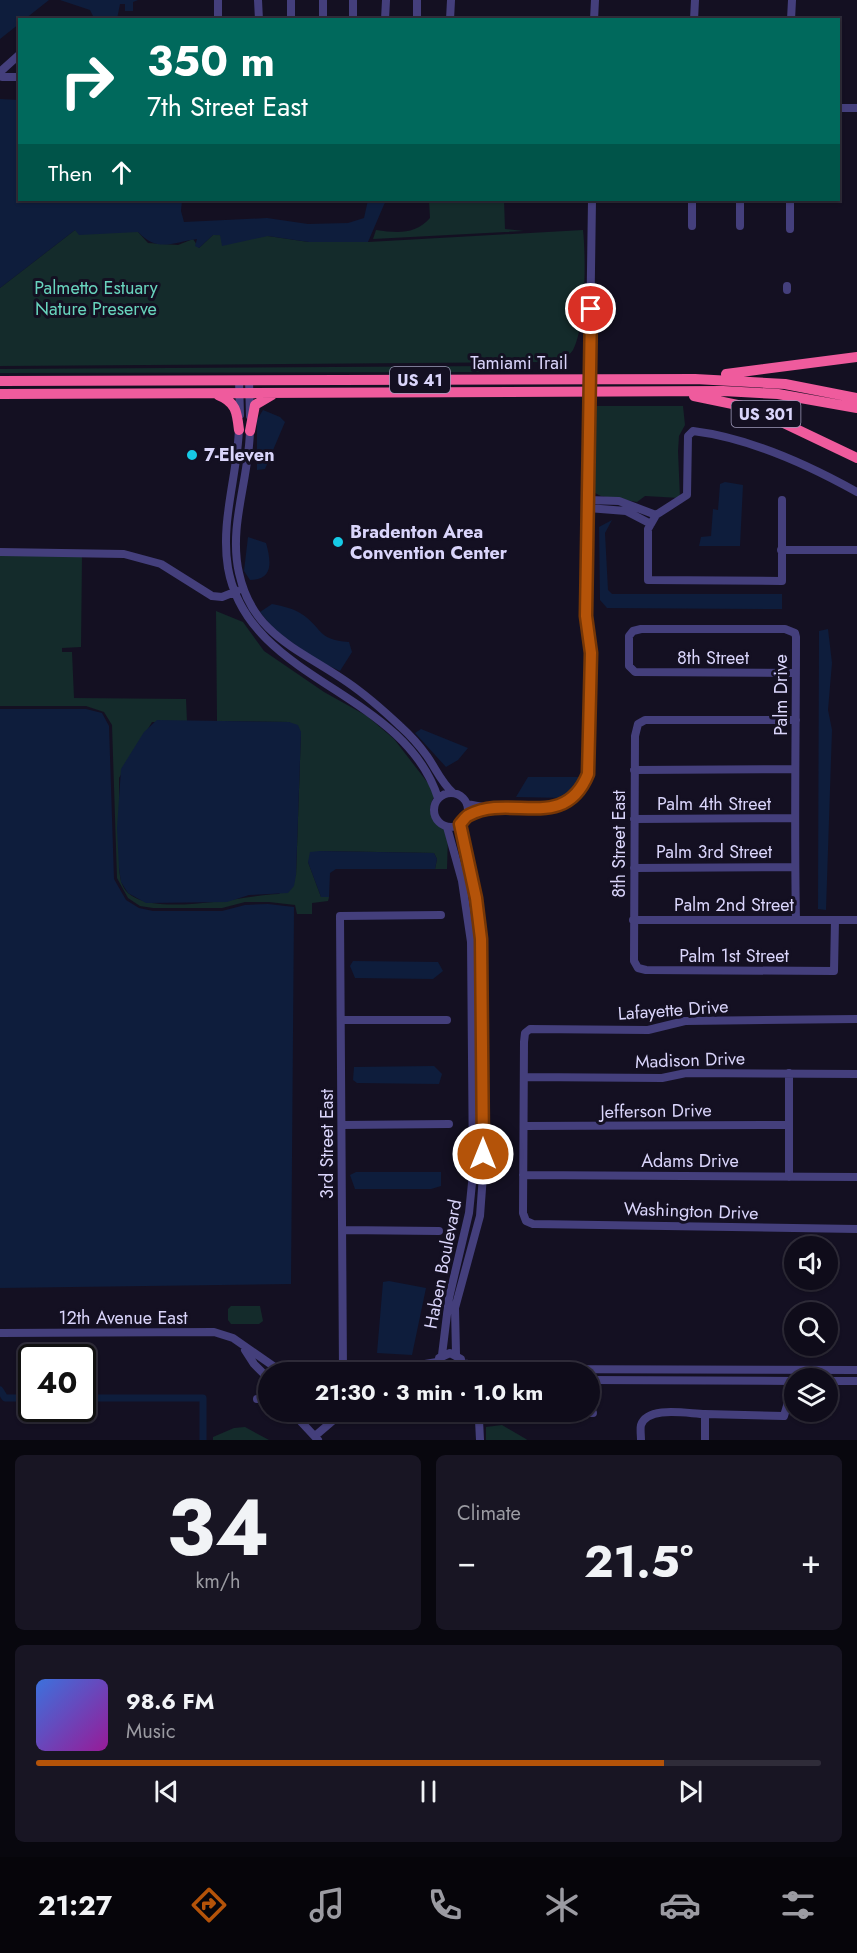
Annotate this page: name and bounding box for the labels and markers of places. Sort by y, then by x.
pin [565,283,616,334]
place label: 7-Eleven [204,442,275,468]
marker: 7-Eleven [185,448,199,462]
place label: Bradenton Area Convention Center [350,519,508,566]
marker: Bradenton Area Convention Center [331,535,345,549]

